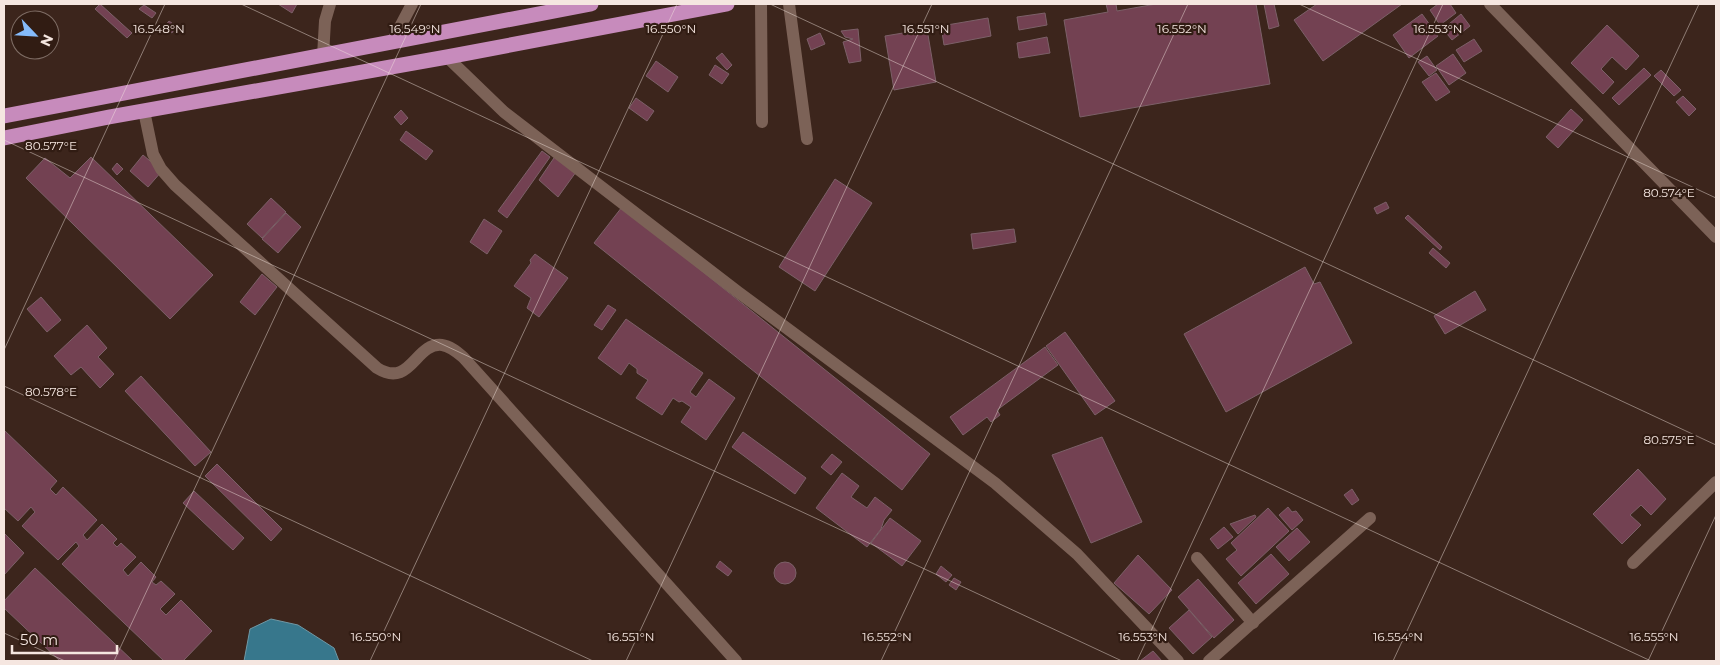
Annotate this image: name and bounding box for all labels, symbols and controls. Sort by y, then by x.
north arrow [10,10,60,60]
text: 16.548°N [133,21,185,36]
text: 16.549°N [389,21,441,36]
text: 16.550°N [646,21,696,36]
text: 16.551°N [903,21,949,36]
text: 16.552°N [1157,21,1207,36]
text: 16.553°N [1413,21,1463,36]
text: N [36,32,57,49]
text: 80.577°E [25,138,77,153]
text: 80.574°E [1643,185,1695,200]
text: 80.578°E [25,384,77,399]
text: 80.575°E [1643,432,1695,447]
scale bar [12,622,118,654]
text: 16.550°N [351,629,401,644]
text: 16.551°N [608,629,654,644]
text: 16.552°N [862,629,912,644]
text: 16.553°N [1118,629,1168,644]
text: 16.554°N [1373,629,1423,644]
text: 16.555°N [1629,629,1679,644]
text: 50 m [20,630,58,649]

